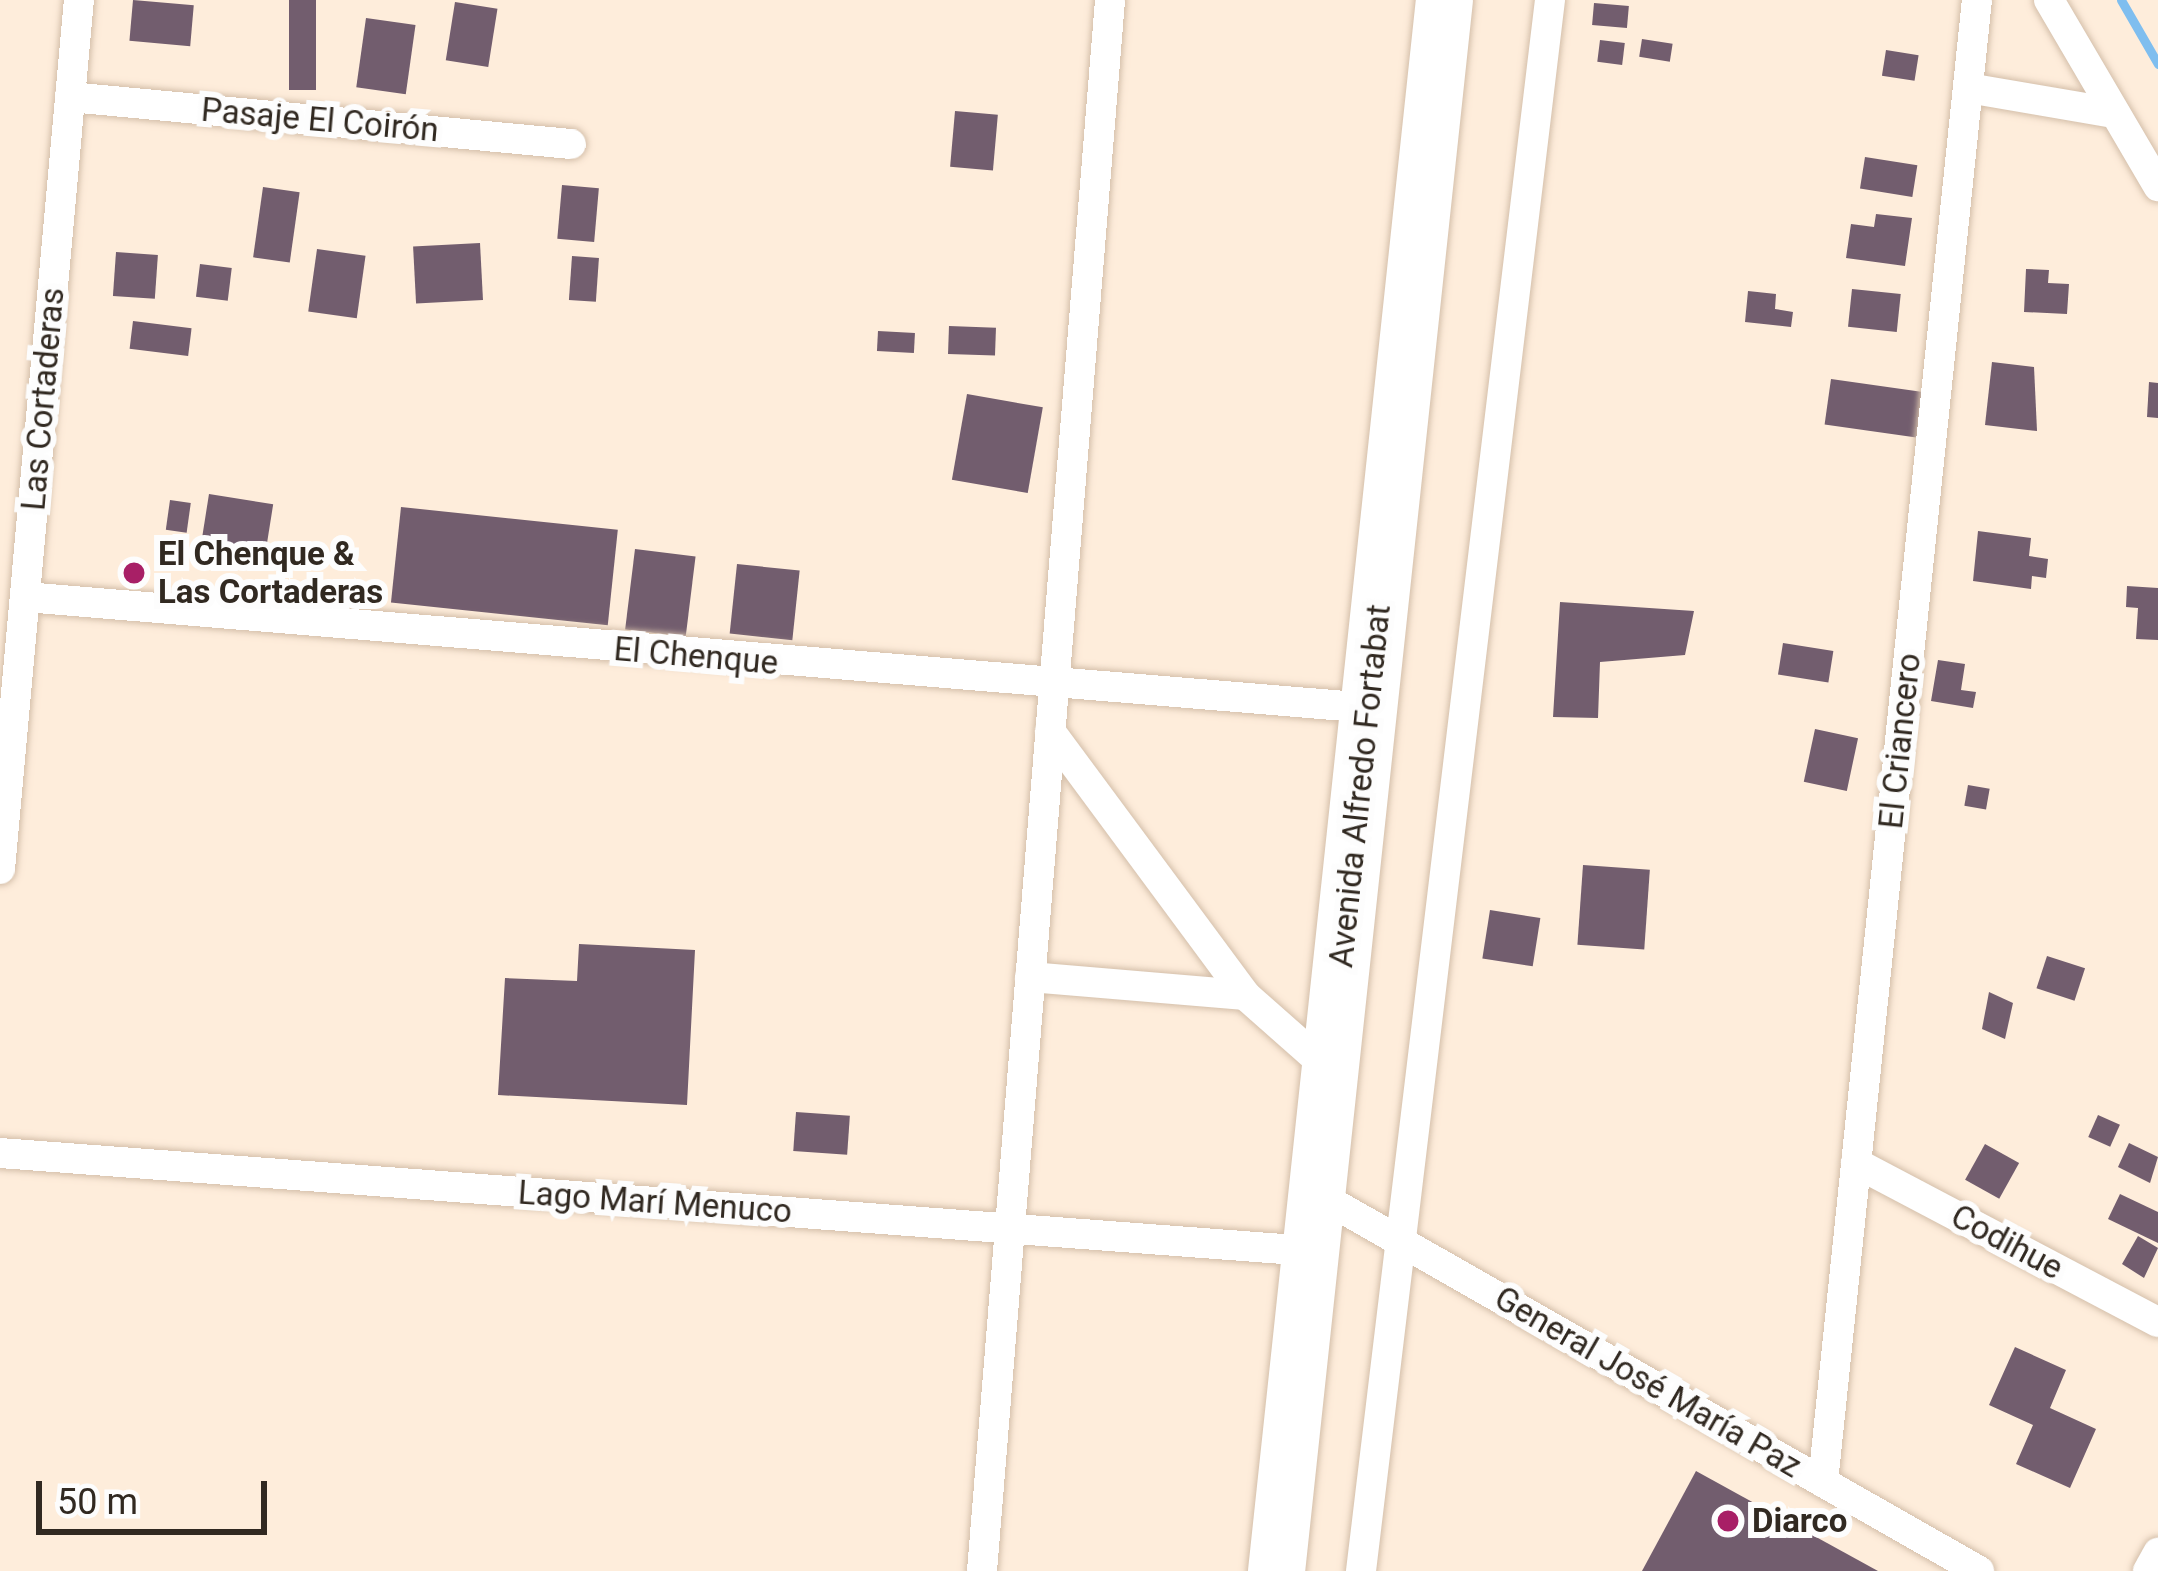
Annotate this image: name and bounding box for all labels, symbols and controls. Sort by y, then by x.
street label: Pasaje El Coirón [200,90,440,150]
street label: Las Cortaderas [14,286,72,512]
place label: El Chenque & Las Cortaderas [158,534,383,612]
marker: El Chenque & Las Cortaderas [121,560,147,586]
street label: Avenida Alfredo Fortabat [1321,603,1399,969]
street label: El Chenque [612,629,780,683]
street label: El Criancero [1871,651,1929,831]
street label: Lago Marí Menuco [517,1173,793,1231]
street label: Codihue [1944,1196,2070,1288]
street label: General José María Paz [1488,1278,1808,1486]
scale bar [42,1457,273,1531]
text: 50 m [57,1481,138,1523]
place label: Diarco [1752,1501,1847,1541]
marker: Diarco [1715,1508,1741,1534]

